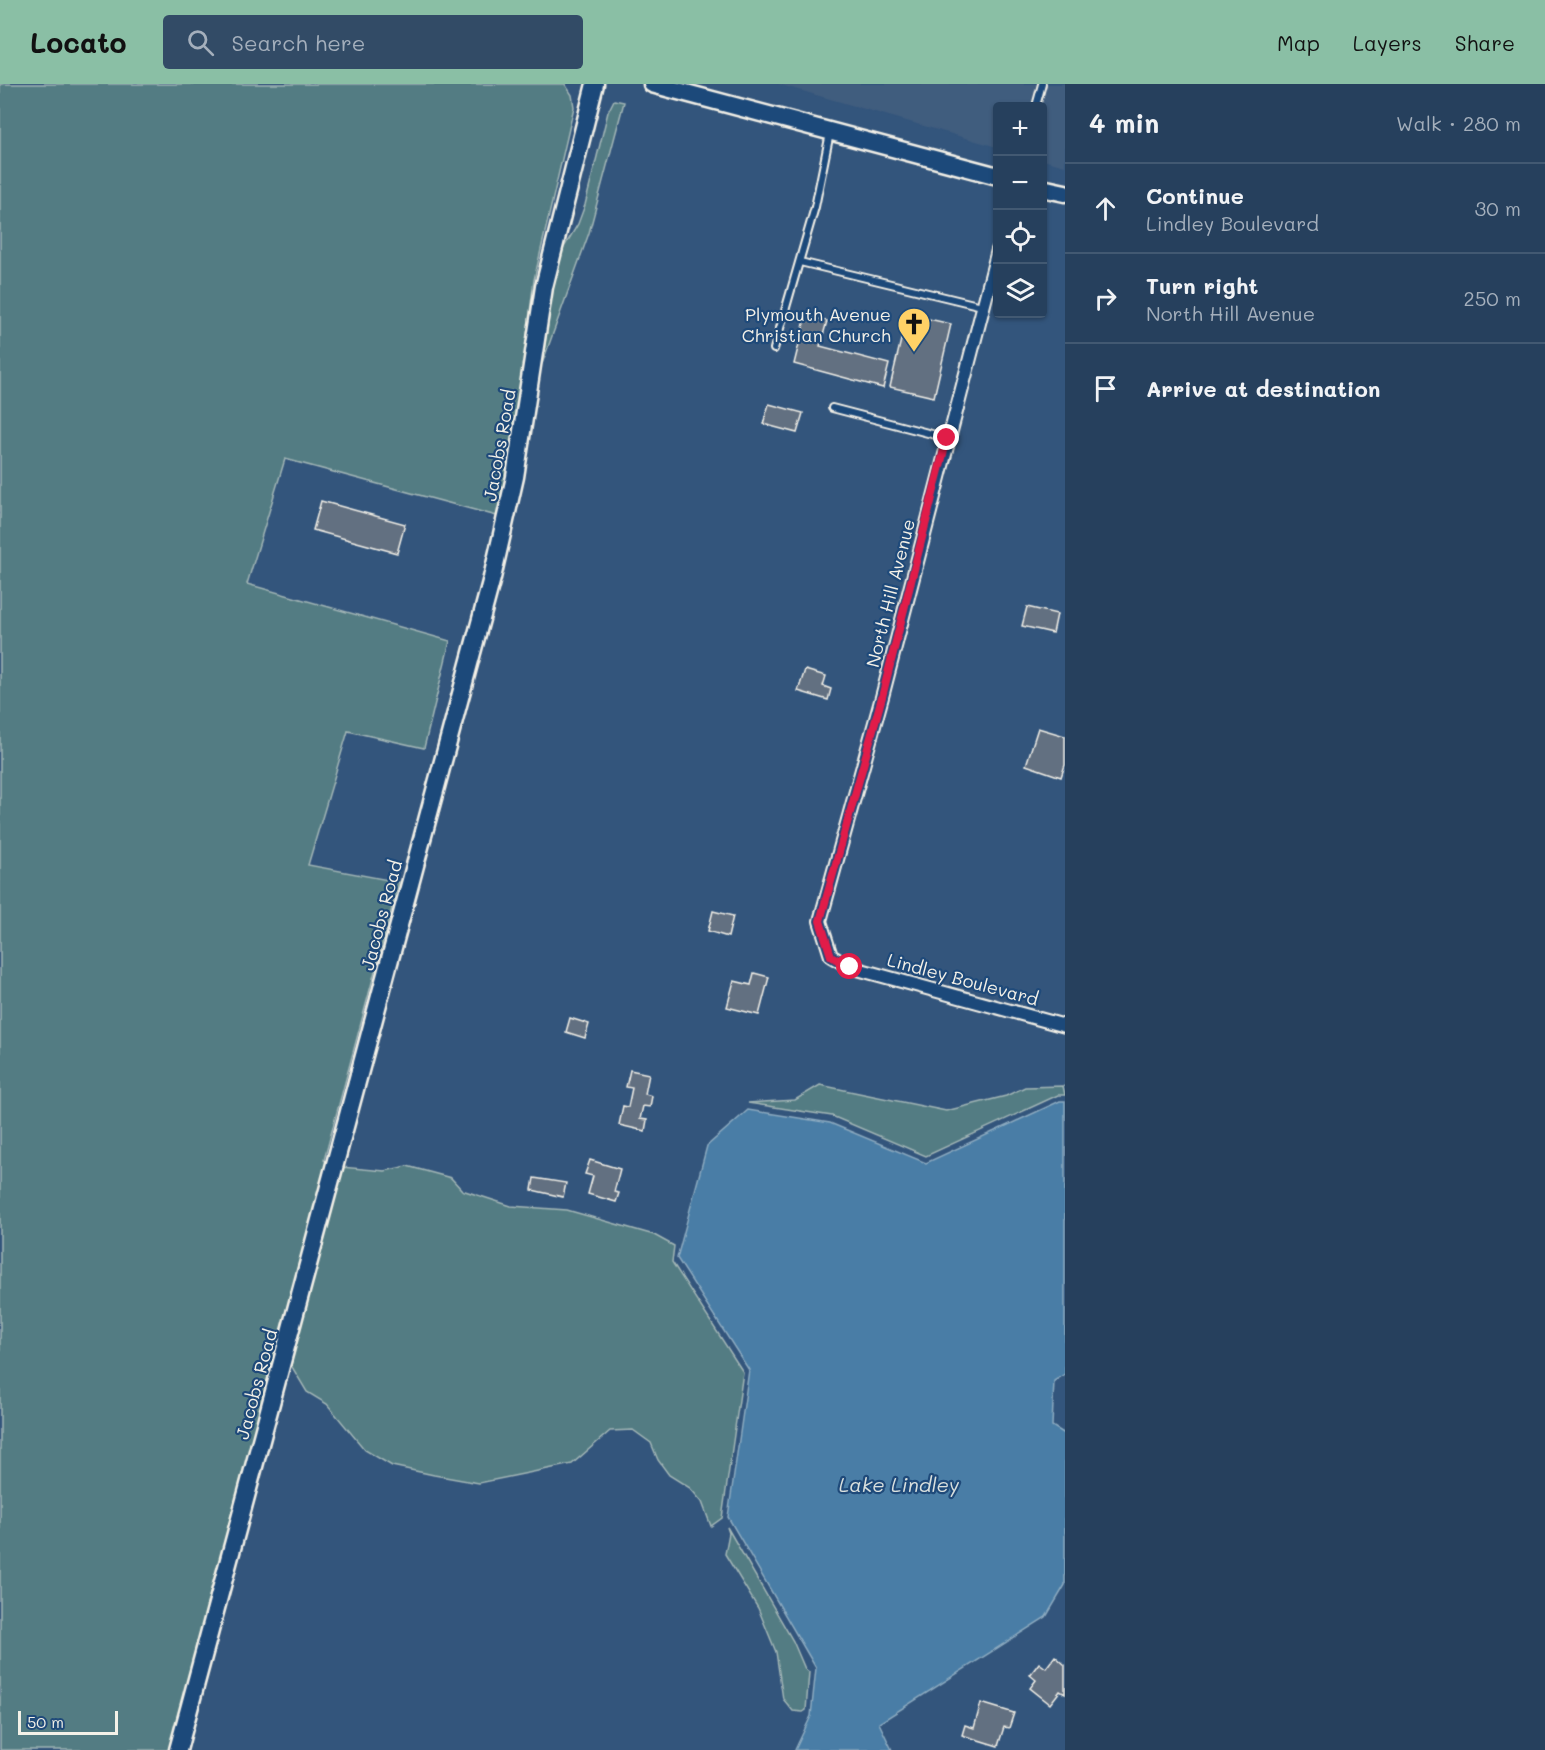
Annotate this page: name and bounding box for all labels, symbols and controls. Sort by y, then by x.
search box [163,15,583,69]
text: Locato [30,24,127,60]
icon: search [184,26,217,59]
text: Search here [232,28,365,57]
text: Map [1277,29,1320,56]
text: Layers [1353,29,1422,56]
text: Share [1455,29,1515,56]
map controls [993,102,1047,318]
button: + [993,102,1047,156]
text: 4 min [1089,106,1159,140]
text: Walk · 280 m [1396,110,1521,136]
button: − [993,156,1047,210]
text: Continue [1146,181,1244,210]
icon: ahead [1089,192,1122,225]
text: 30 m [1475,195,1521,221]
button: locate [993,210,1047,264]
text: Lindley Boulevard [1146,210,1319,236]
button: layers [993,264,1047,318]
text: Turn right [1146,271,1258,300]
icon: right [1089,282,1122,315]
text: 250 m [1464,285,1521,311]
text: North Hill Avenue [1146,300,1315,326]
place label: Plymouth Avenue Christian Church [742,302,891,347]
church icon: Plymouth Avenue Christian Church [896,306,932,353]
icon: arrive [1089,372,1122,405]
text: Arrive at destination [1146,374,1381,403]
street label: Jacobs Road [477,387,521,503]
route end [933,424,959,450]
street label: North Hill Avenue [860,516,920,670]
street label: Jacobs Road [355,857,407,973]
street label: Lindley Boulevard [885,947,1041,1011]
route start [836,953,862,979]
street label: Jacobs Road [230,1326,282,1442]
water label: Lake Lindley [839,1471,960,1497]
scale bar [18,1708,118,1736]
text: 50 m [27,1711,64,1732]

